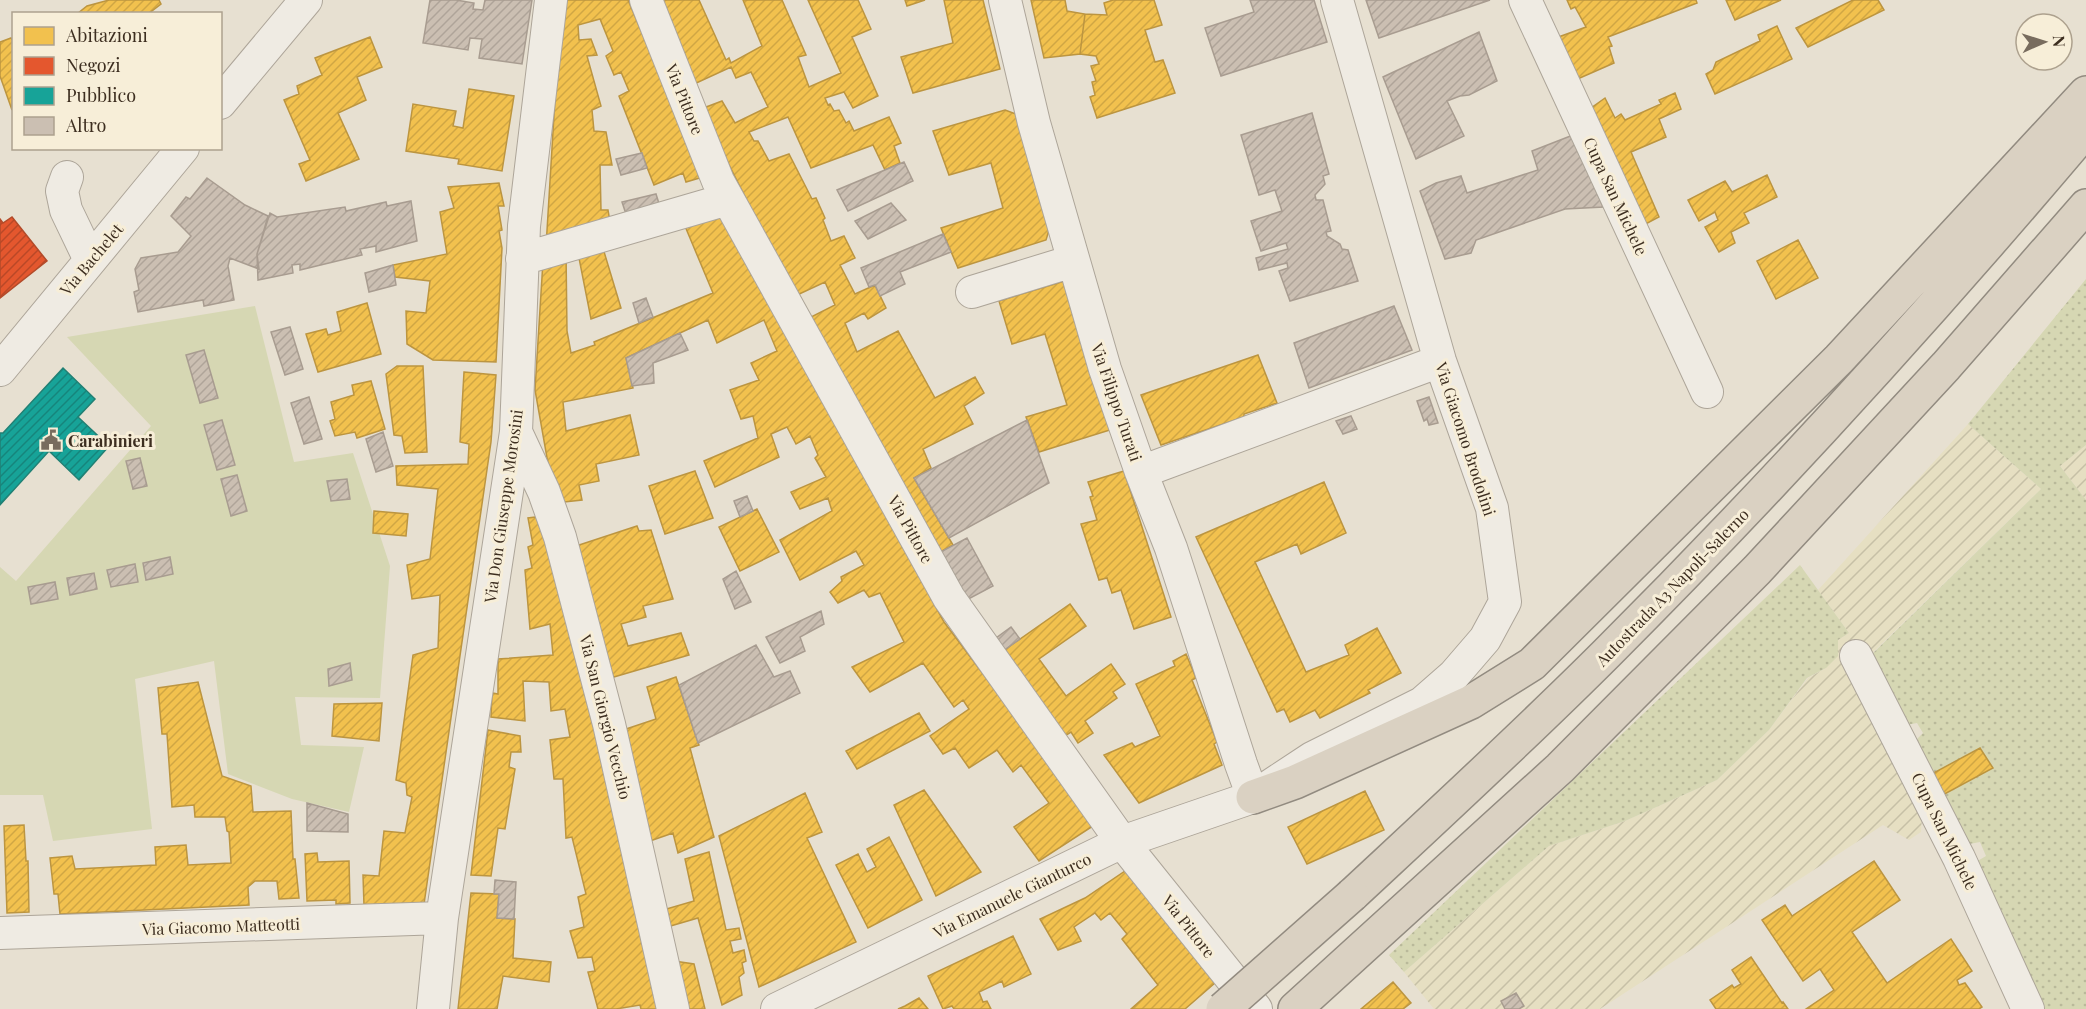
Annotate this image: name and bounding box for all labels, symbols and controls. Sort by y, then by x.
legend [12,12,222,150]
north arrow [2014,12,2074,72]
text: Abitazioni [65,23,148,47]
text: N [2049,35,2070,48]
text: Negozi [66,53,121,77]
street label: Via Pittore [661,60,709,137]
text: Pubblico [66,83,136,107]
text: Altro [65,113,107,137]
street label: Cupa San Michele [1579,134,1653,258]
street label: Via Bachelet [54,218,127,300]
street label: Via Filippo Turati [1087,339,1147,464]
street label: Via Giacomo Brodolini [1431,359,1501,519]
street label: Via Don Giuseppe Morosini [479,408,527,605]
public building icon: Carabinieri [39,428,63,452]
place label: Carabinieri [68,430,153,451]
street label: Via Pittore [883,490,938,567]
street label: Autostrada A3 Napoli-Salerno [1590,503,1753,671]
street label: Via San Giorgio Vecchio [575,631,637,802]
street label: Cupa San Michele [1908,769,1982,893]
street label: Via Emanuele Gianturco [929,847,1095,943]
street label: Via Pittore [1157,889,1220,962]
street label: Via Giacomo Matteotti [141,913,301,939]

